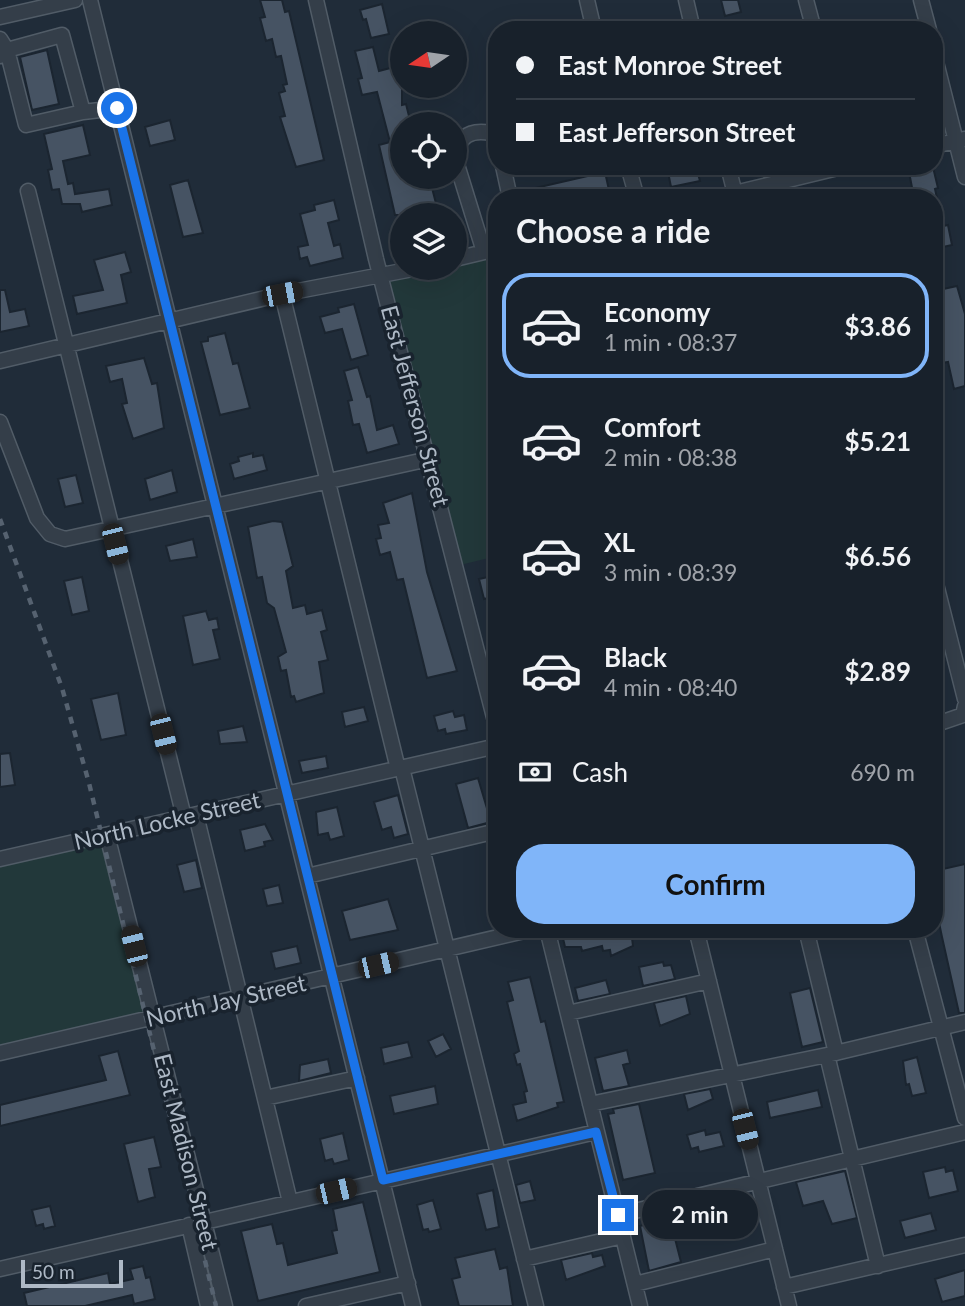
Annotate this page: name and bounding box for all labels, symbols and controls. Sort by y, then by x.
north arrow [390,21,467,98]
map controls [390,21,467,280]
text: East Monroe Street [558,49,782,81]
route start [101,92,133,124]
button: locate [390,112,467,189]
text: East Jefferson Street [558,116,795,148]
button: layers [390,203,467,280]
text: Choose a ride [516,211,710,250]
car [260,280,305,308]
icon: car [520,294,583,357]
text: Economy [604,296,710,328]
street label: East Jefferson Street [376,302,456,510]
text: $3.86 [845,310,911,342]
text: 1 min · 08:37 [604,328,737,356]
icon: car [520,409,583,472]
text: Comfort [604,411,701,443]
text: $5.21 [845,425,911,457]
text: 2 min · 08:38 [604,443,737,471]
car [100,521,131,567]
icon: car [520,524,583,587]
text: XL [604,526,635,558]
text: $6.56 [845,540,911,572]
text: 3 min · 08:39 [604,558,737,586]
icon: car [520,639,583,702]
text: Black [604,641,667,673]
text: $2.89 [845,655,911,687]
text: 4 min · 08:40 [604,673,737,701]
car [148,711,179,757]
icon: cash [516,753,554,791]
text: Cash [572,756,628,788]
text: 690 m [850,758,915,786]
street label: North Locke Street [71,785,263,855]
button: Confirm [516,844,915,924]
car [119,923,150,969]
car [356,950,401,980]
street label: North Jay Street [143,968,309,1032]
street label: East Madison Street [149,1050,225,1254]
car [730,1106,761,1152]
car [314,1176,359,1206]
callout: 2 min [642,1190,758,1240]
route end [602,1199,634,1231]
text: 2 min [671,1200,729,1228]
scale bar [21,1257,122,1289]
text: 50 m [32,1260,75,1283]

